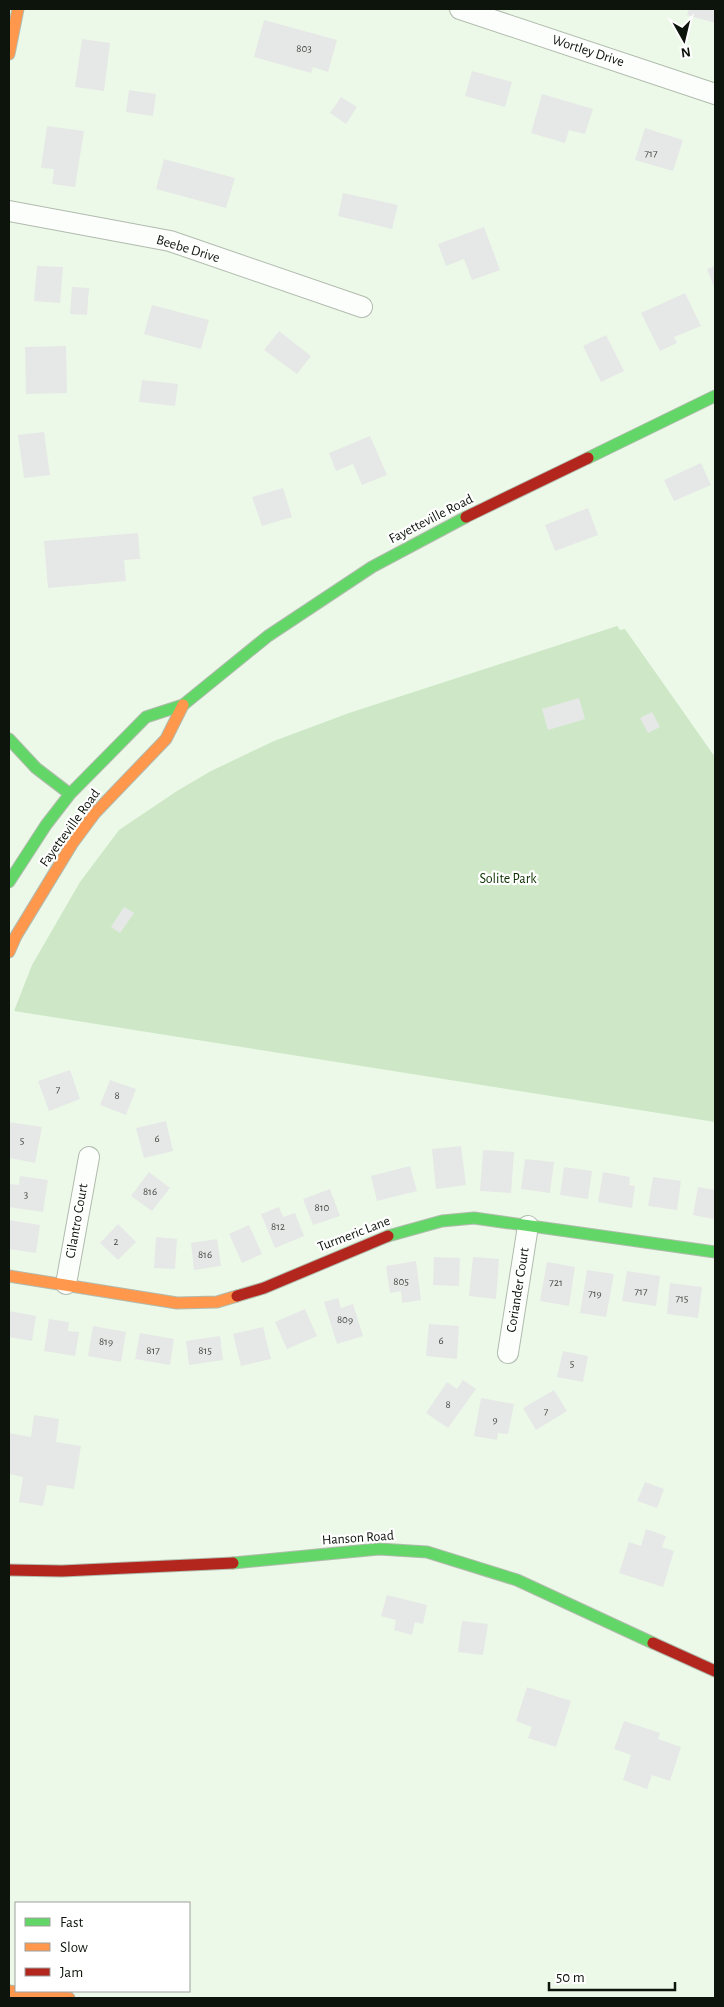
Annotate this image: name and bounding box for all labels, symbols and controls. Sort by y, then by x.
north arrow [659,15,709,65]
street label: Wortley Drive [550,33,626,69]
house number: 803 [296,43,312,54]
text: N [680,44,691,59]
house number: 717 [645,148,658,159]
street label: Beebe Drive [155,233,221,265]
street label: Fayetteville Road [387,492,475,546]
street label: Fayetteville Road [37,787,103,869]
park label: Solite Park [479,872,537,886]
house number: 7 [56,1084,61,1095]
house number: 8 [114,1090,120,1101]
house number: 6 [154,1133,160,1144]
house number: 5 [20,1135,25,1146]
street label: Cilantro Court [64,1182,91,1259]
house number: 816 [143,1186,157,1197]
house number: 3 [24,1189,29,1200]
house number: 810 [315,1202,330,1213]
street label: Turmeric Lane [316,1214,392,1254]
house number: 812 [271,1221,285,1232]
house number: 2 [113,1236,119,1247]
street label: Coriander Court [504,1246,532,1333]
house number: 816 [198,1249,212,1260]
house number: 805 [393,1276,409,1287]
house number: 721 [549,1277,563,1288]
house number: 717 [635,1286,648,1297]
house number: 719 [588,1288,602,1299]
house number: 715 [676,1293,689,1304]
house number: 809 [337,1314,353,1325]
house number: 6 [438,1335,444,1346]
house number: 819 [99,1336,113,1347]
house number: 817 [146,1345,160,1356]
house number: 815 [198,1345,212,1356]
house number: 5 [570,1358,575,1369]
house number: 8 [445,1399,451,1410]
house number: 7 [544,1406,549,1417]
house number: 9 [492,1414,498,1425]
street label: Hanson Road [322,1529,394,1547]
legend [15,1902,190,1992]
text: Fast [60,1915,84,1930]
text: Slow [60,1940,88,1955]
scale bar [549,1960,675,1992]
text: Jam [60,1965,83,1980]
text: 50 m [556,1970,585,1985]

